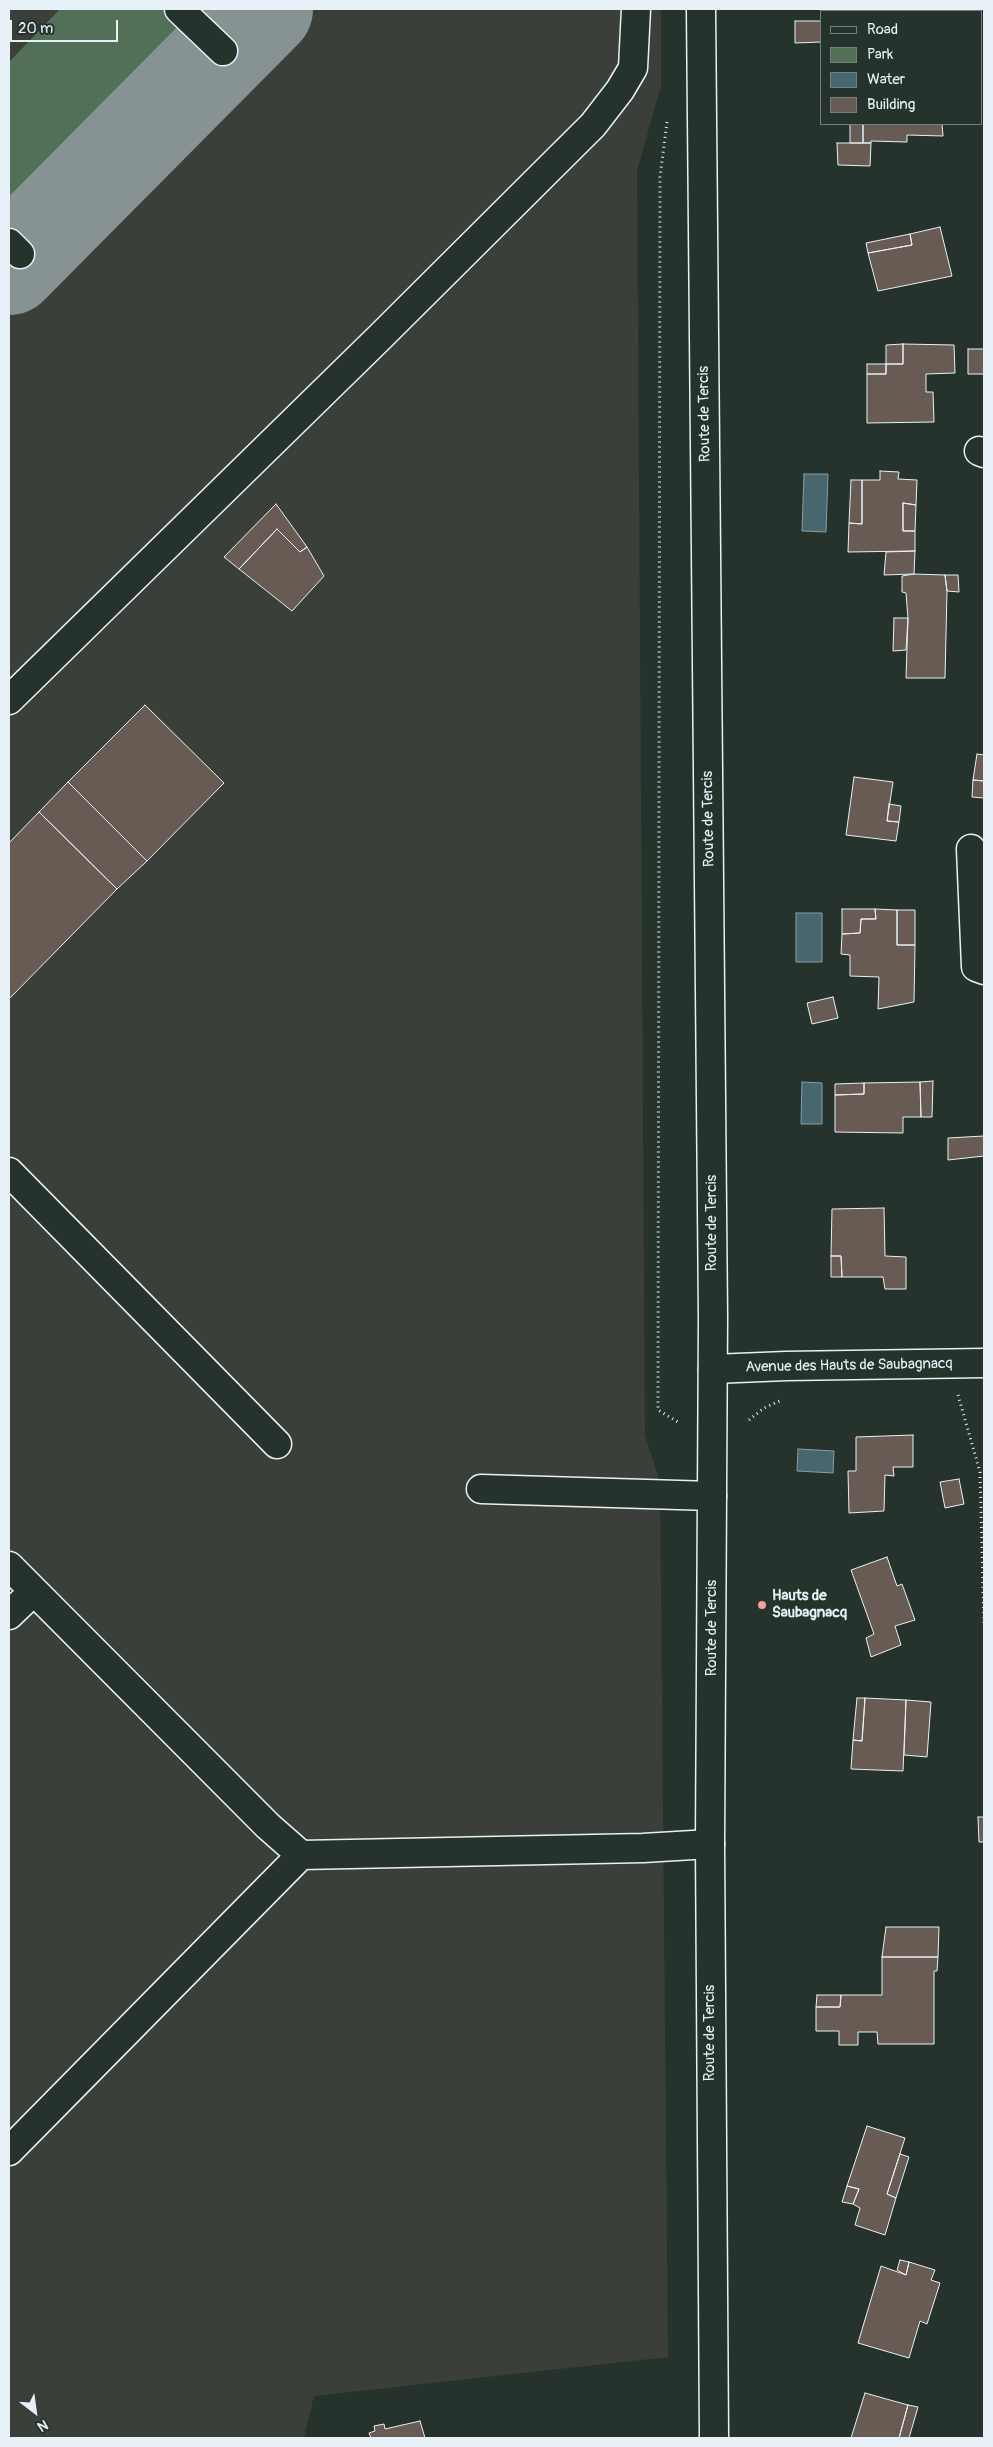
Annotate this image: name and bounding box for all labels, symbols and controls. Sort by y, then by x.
scale bar [12,10,120,42]
legend [820,10,983,125]
text: 20 m [18,19,53,38]
text: Road [867,20,898,39]
text: Park [867,45,893,64]
text: Water [867,70,905,89]
text: Building [867,95,915,114]
street label: Route de Tercis [695,366,715,462]
street label: Route de Tercis [699,771,719,867]
street label: Route de Tercis [703,1175,721,1271]
street label: Avenue des Hauts de Saubagnacq [745,1355,953,1377]
street label: Route de Tercis [703,1580,721,1676]
place label: Hauts de Saubagnacq [772,1587,847,1622]
marker: Hauts de Saubagnacq [756,1599,768,1611]
street label: Route de Tercis [701,1985,719,2081]
north arrow [10,2387,60,2437]
text: N [34,2416,51,2435]

